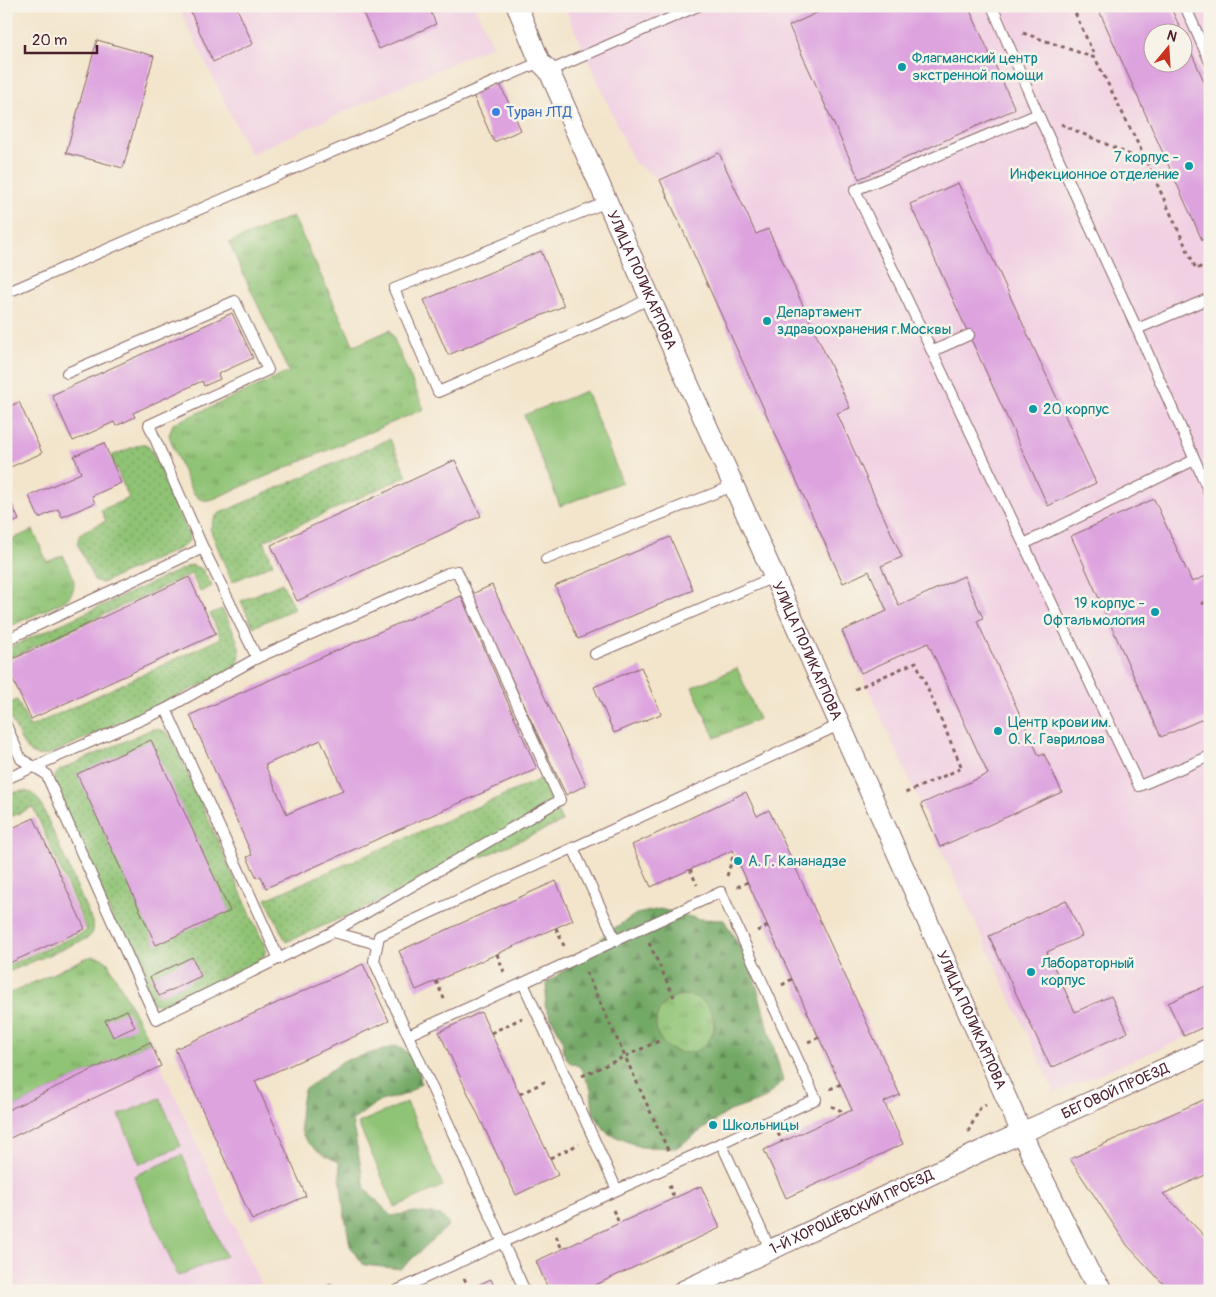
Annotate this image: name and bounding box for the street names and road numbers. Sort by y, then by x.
street label: УЛИЦА ПОЛИКАРПОВА [603,208,681,353]
street label: УЛИЦА ПОЛИКАРПОВА [768,578,846,723]
street label: УЛИЦА ПОЛИКАРПОВА [932,948,1011,1093]
street label: БЕГОВОЙ ПРОЕЗД [1058,1058,1172,1123]
street label: 1-Й ХОРОШЁВСКИЙ ПРОЕЗД [766,1165,937,1259]

